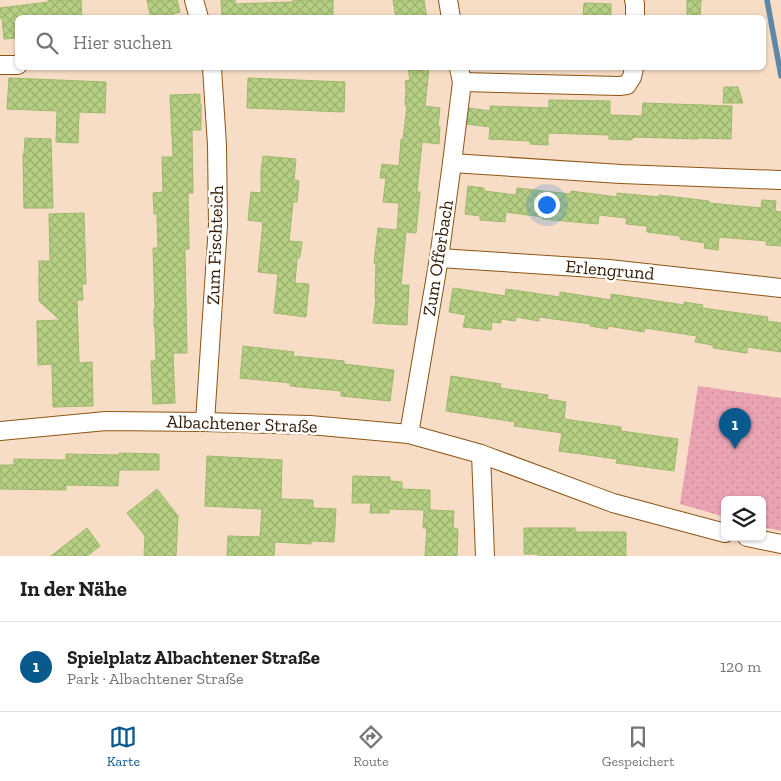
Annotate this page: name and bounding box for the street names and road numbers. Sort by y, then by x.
street label: Zum Fischteich [202,185,228,305]
street label: Zum Offerbach [418,198,458,318]
street label: Erlengrund [565,255,656,285]
street label: Albachtener Straße [166,410,318,438]

